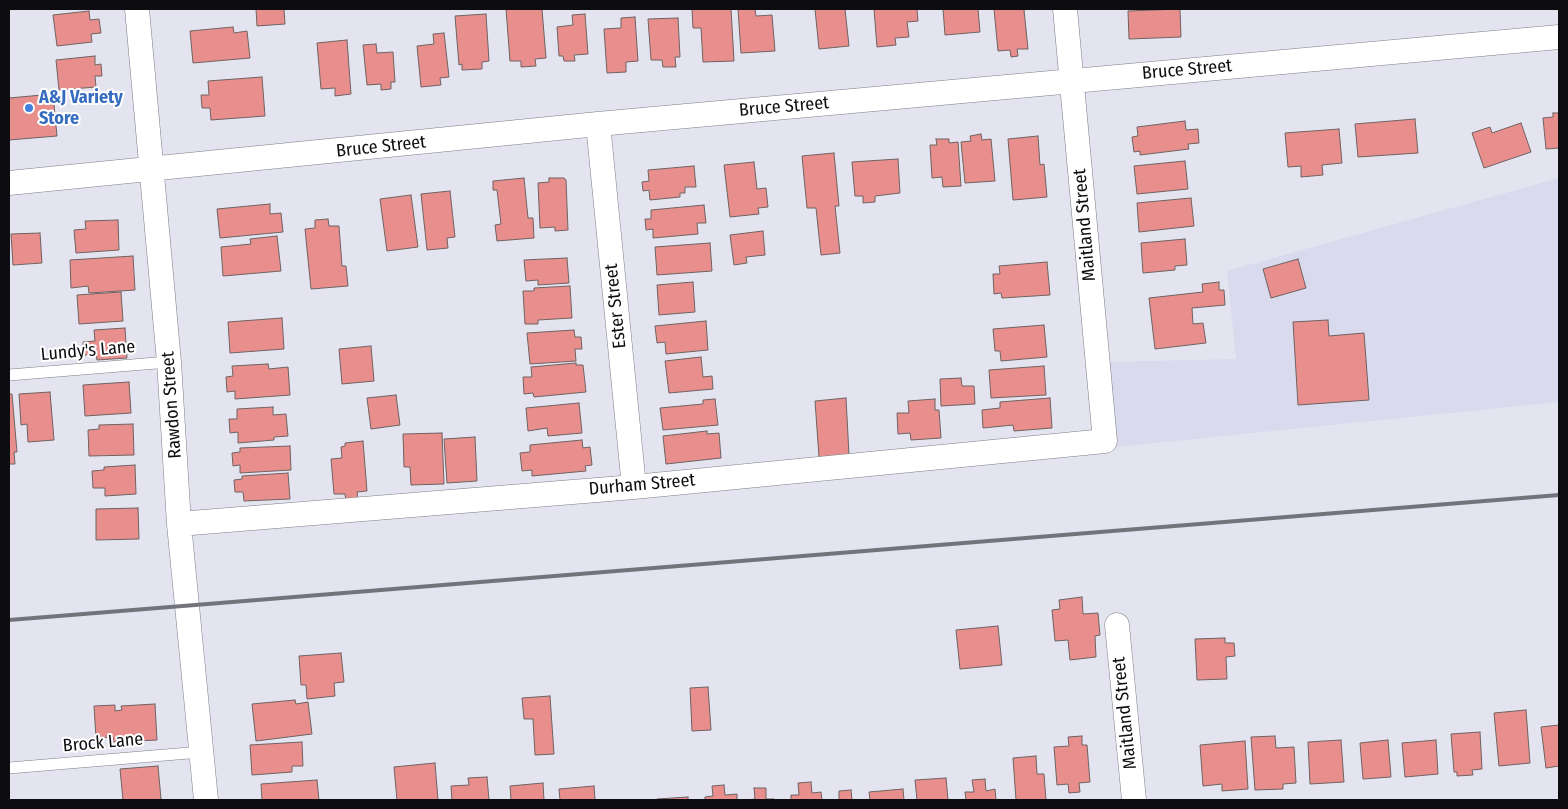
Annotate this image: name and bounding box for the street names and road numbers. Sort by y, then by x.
street label: Bruce Street [1141,55,1233,85]
street label: Bruce Street [738,92,830,122]
street label: Bruce Street [335,132,427,162]
street label: Maitland Street [1069,168,1101,282]
street label: Ester Street [601,262,631,350]
street label: Lundy's Lane [40,336,136,366]
street label: Rawdon Street [157,351,187,459]
street label: Durham Street [588,470,696,500]
street label: Maitland Street [1108,656,1142,770]
street label: Brock Lane [62,729,144,757]

